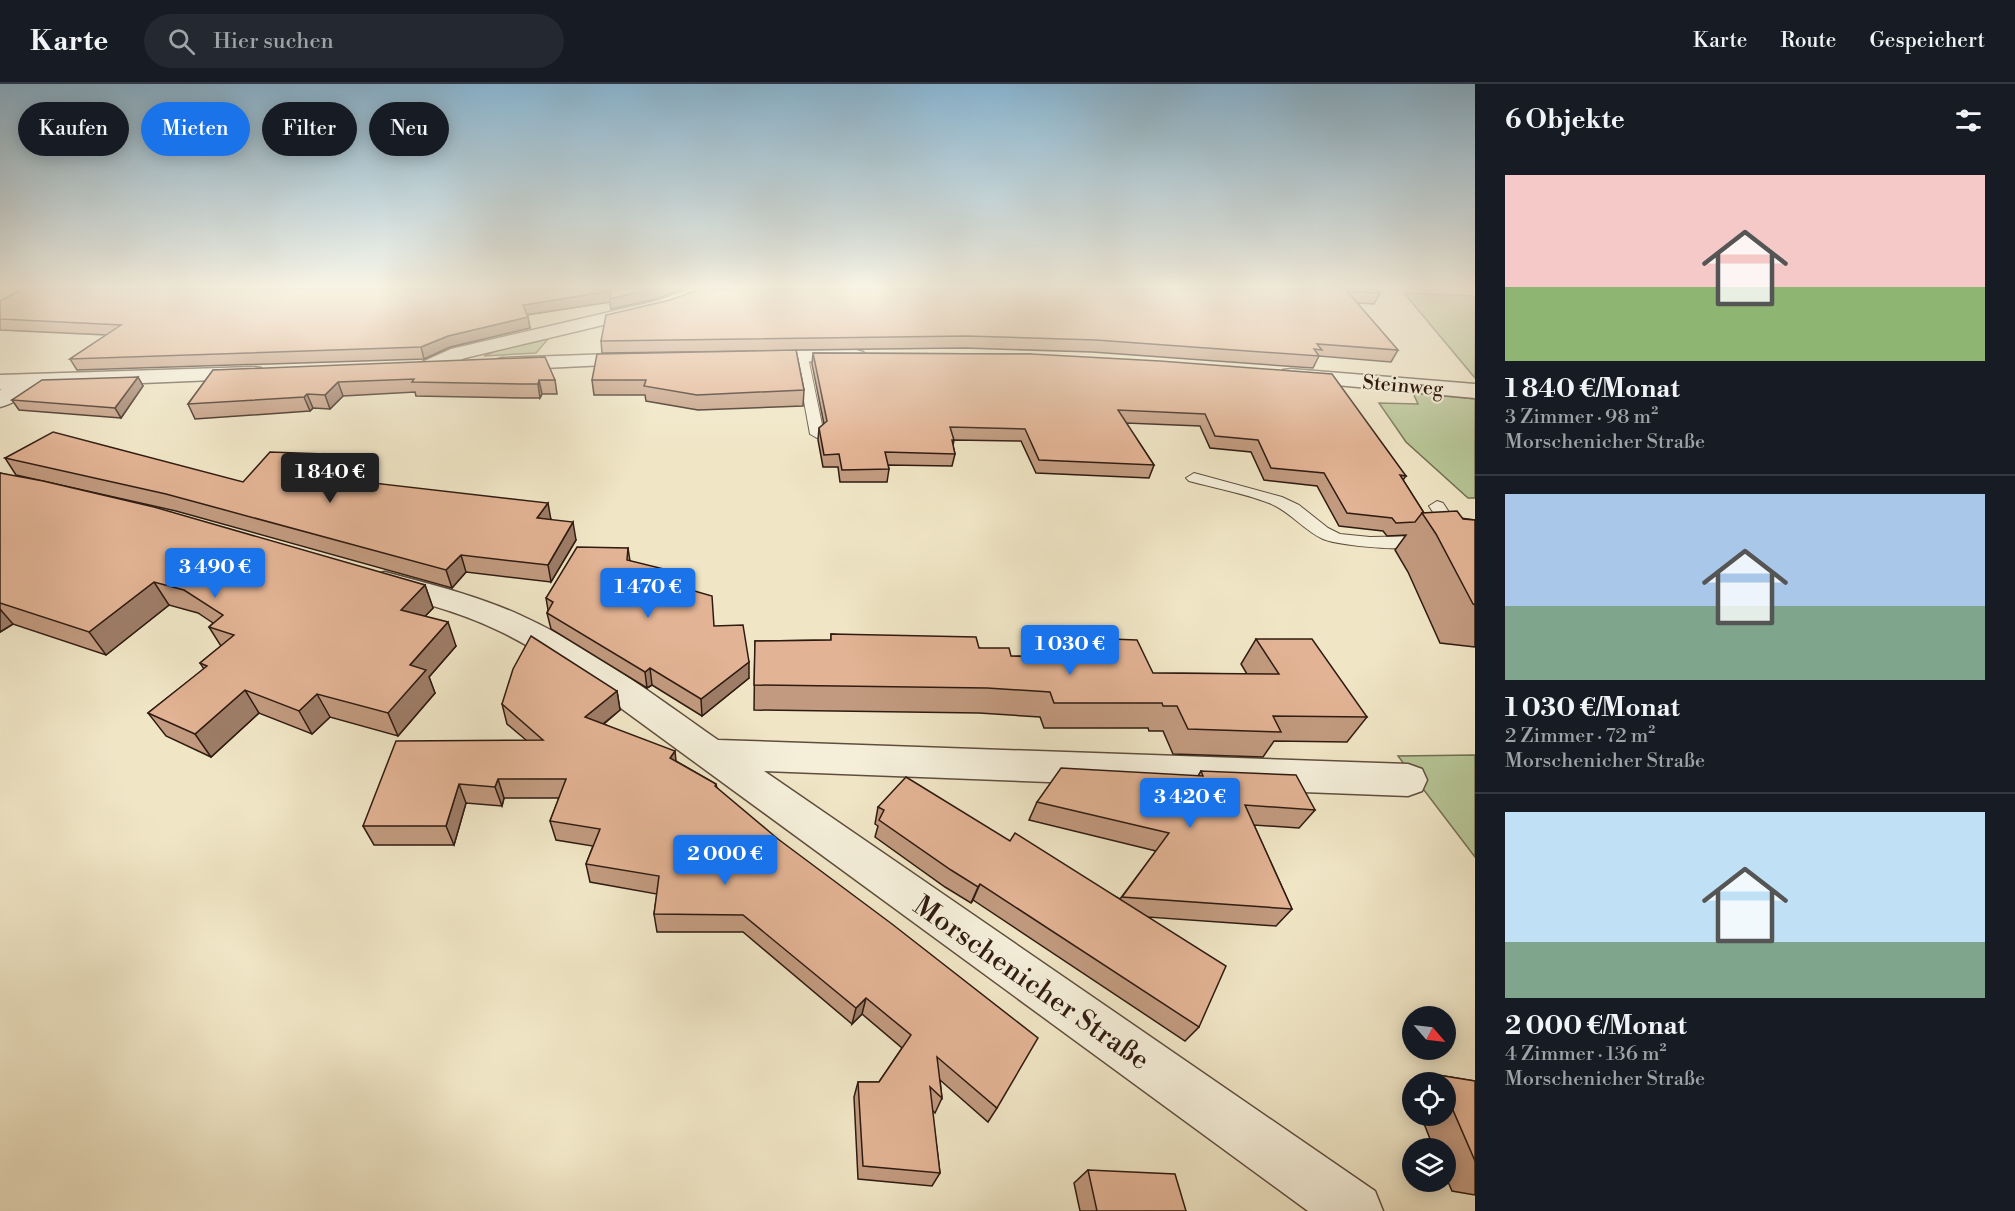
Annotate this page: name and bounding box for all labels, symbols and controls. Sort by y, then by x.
search box [144,14,564,68]
text: Karte [30,24,108,59]
icon: search [165,25,198,58]
text: Hier suchen [213,28,334,55]
text: Karte [1693,28,1747,54]
text: Route [1780,28,1836,54]
text: Gespeichert [1869,28,1985,54]
chip: Kaufen [18,102,129,156]
chip: Mieten [141,102,250,156]
chip: Filter [262,102,357,156]
chip: Neu [369,102,449,156]
text: 6 Objekte [1505,104,1625,136]
icon: filters [1952,104,1985,137]
icon: home [1691,214,1799,322]
street label: Steinweg [1361,371,1445,403]
text: 1 840 €/Monat [1505,373,1680,405]
text: 3 Zimmer · 98 m² [1505,405,1658,430]
text: Morschenicher Straße [1505,430,1705,455]
pin: 1 840 € [275,453,385,504]
text: 1 840 € [295,460,365,485]
icon: home [1691,533,1799,641]
pin: 3 490 € [160,548,270,599]
text: 3 490 € [179,555,251,580]
pin: 1 470 € [593,568,703,619]
text: 1 470 € [614,575,682,600]
pin: 1 030 € [1015,625,1125,676]
text: 1 030 € [1035,632,1105,657]
text: 1 030 €/Monat [1505,692,1680,724]
text: 2 Zimmer · 72 m² [1505,724,1655,749]
text: Morschenicher Straße [1505,749,1705,774]
pin: 3 420 € [1135,778,1245,829]
text: 3 420 € [1154,785,1226,810]
pin: 2 000 € [670,835,780,886]
text: 2 000 € [687,842,763,867]
icon: home [1691,851,1799,959]
street label: Morschenicher Straße [906,889,1156,1078]
north arrow [1402,1006,1456,1060]
map controls [1402,1006,1456,1192]
text: 2 000 €/Monat [1505,1010,1687,1042]
text: 4 Zimmer · 136 m² [1505,1042,1666,1067]
text: Morschenicher Straße [1505,1067,1705,1092]
button: locate [1402,1072,1456,1126]
button: layers [1402,1138,1456,1192]

